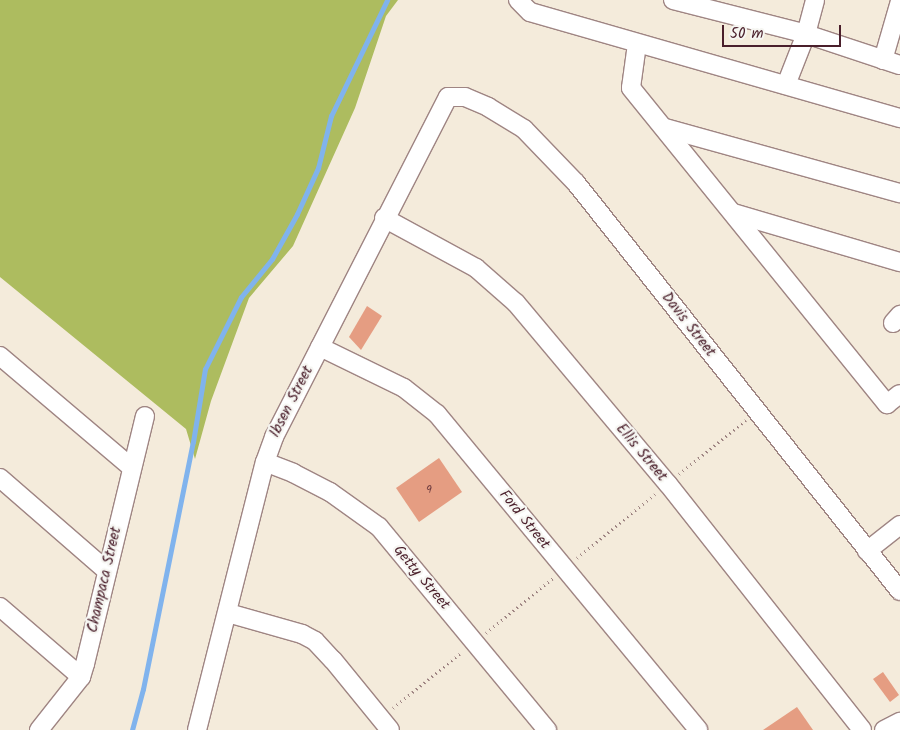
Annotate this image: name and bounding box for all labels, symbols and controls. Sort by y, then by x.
scale bar [725,15,844,47]
text: 50 m [730,22,764,46]
street label: Davis Street [657,289,719,361]
street label: Ibsen Street [266,363,318,441]
street label: Ellis Street [612,420,670,486]
house number: 9 [426,483,432,497]
street label: Ford Street [495,487,553,553]
street label: Champaca Street [84,525,126,635]
street label: Getty Street [389,542,453,614]

